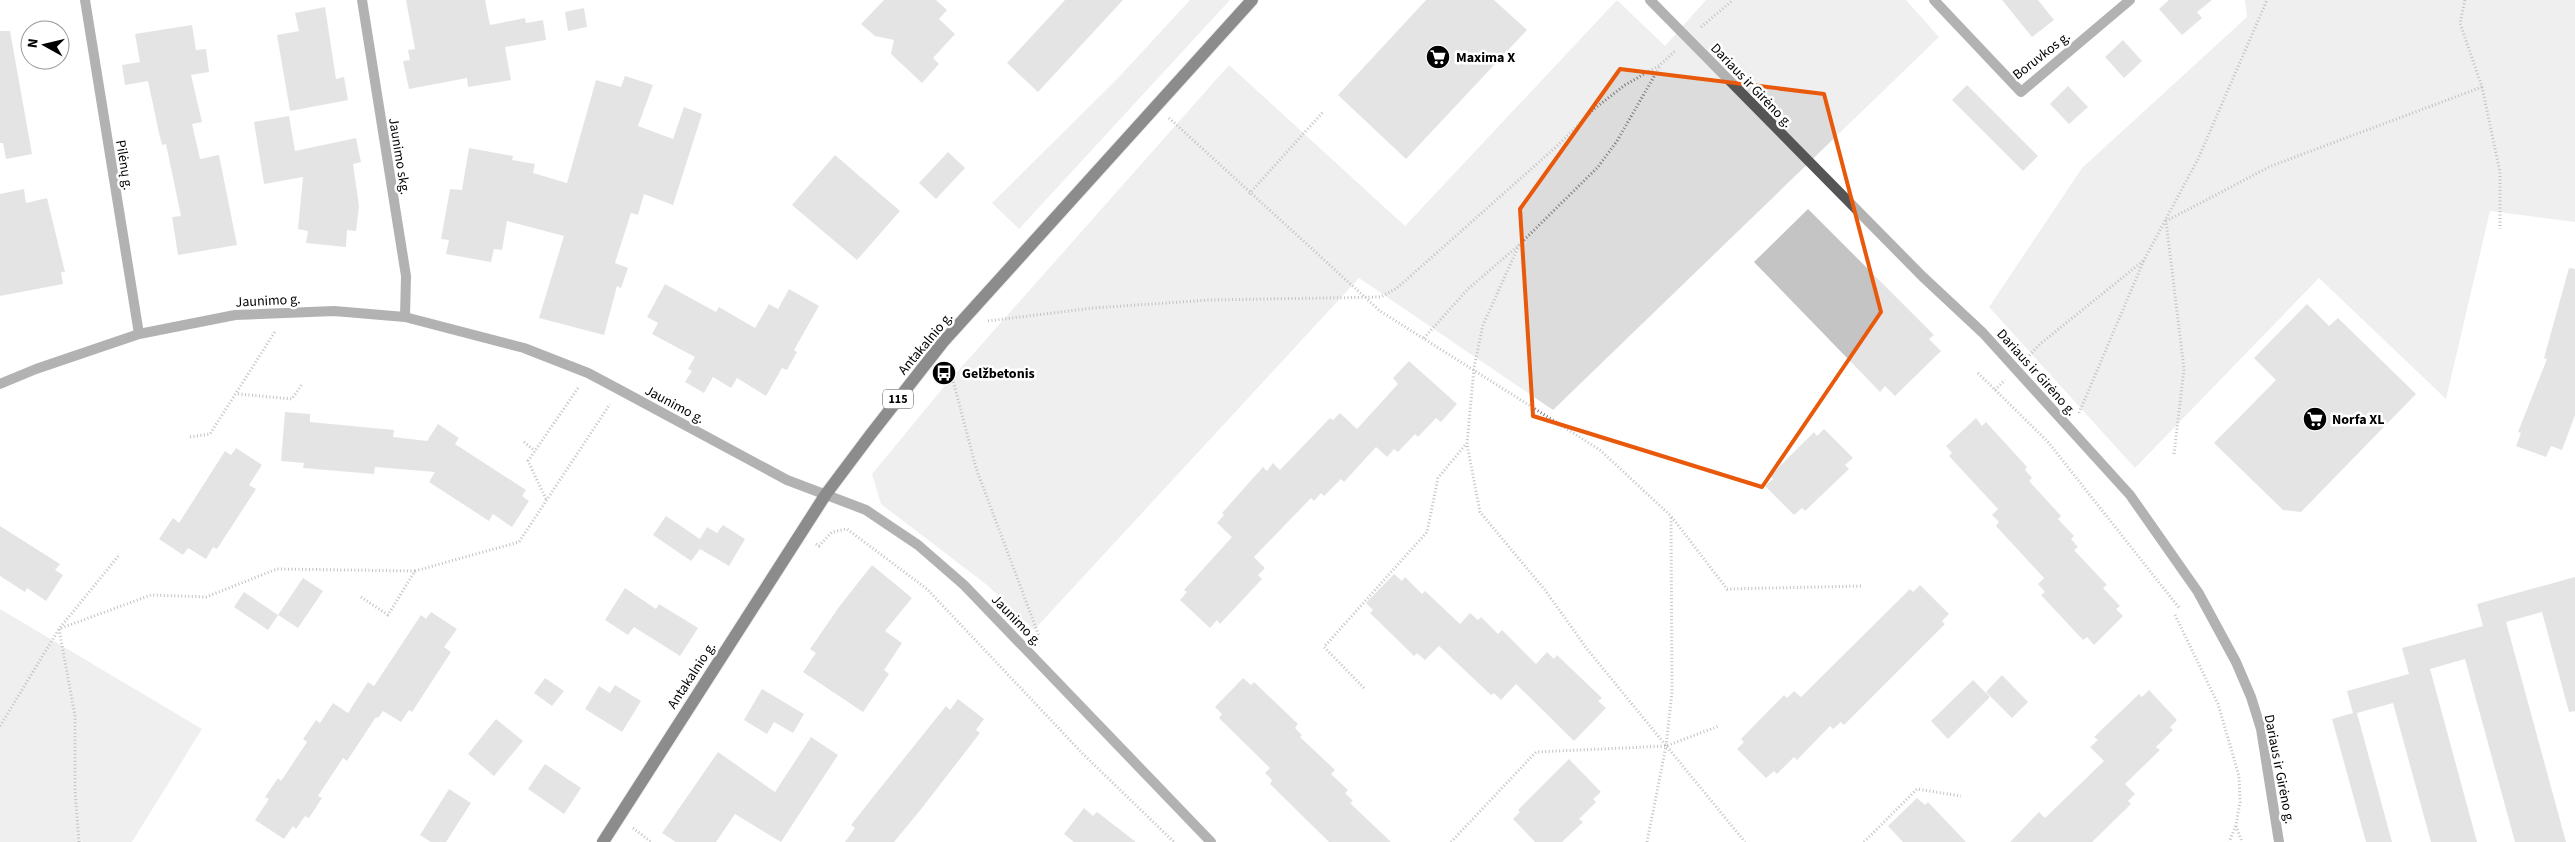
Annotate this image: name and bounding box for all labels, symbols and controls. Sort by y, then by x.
north arrow [20,20,70,70]
street label: Boruvkos g. [2009,27,2075,85]
text: N [23,37,44,49]
street label: Dariaus ir Girėno g. [1706,39,1797,132]
supermarket icon: Maxima X [1425,44,1451,70]
place label: Maxima X [1456,48,1515,68]
street label: Jaunimo skg. [383,116,415,196]
street label: Pilėnų g. [110,139,138,192]
street label: Jaunimo g. [235,289,301,313]
street label: Antakalnio g. [894,308,958,379]
street label: Dariaus ir Girėno g. [1992,325,2081,421]
bus stop icon: Gelžbetonis [931,360,957,386]
place label: Gelžbetonis [962,364,1035,384]
street label: Jaunimo g. [641,381,708,429]
road number: 115 [883,389,913,408]
supermarket icon: Norfa XL [2302,406,2328,432]
place label: Norfa XL [2332,410,2385,430]
street label: Jaunimo g. [987,590,1046,651]
street label: Antakalnio g. [663,638,721,713]
street label: Dariaus ir Girėno g. [2259,713,2299,825]

